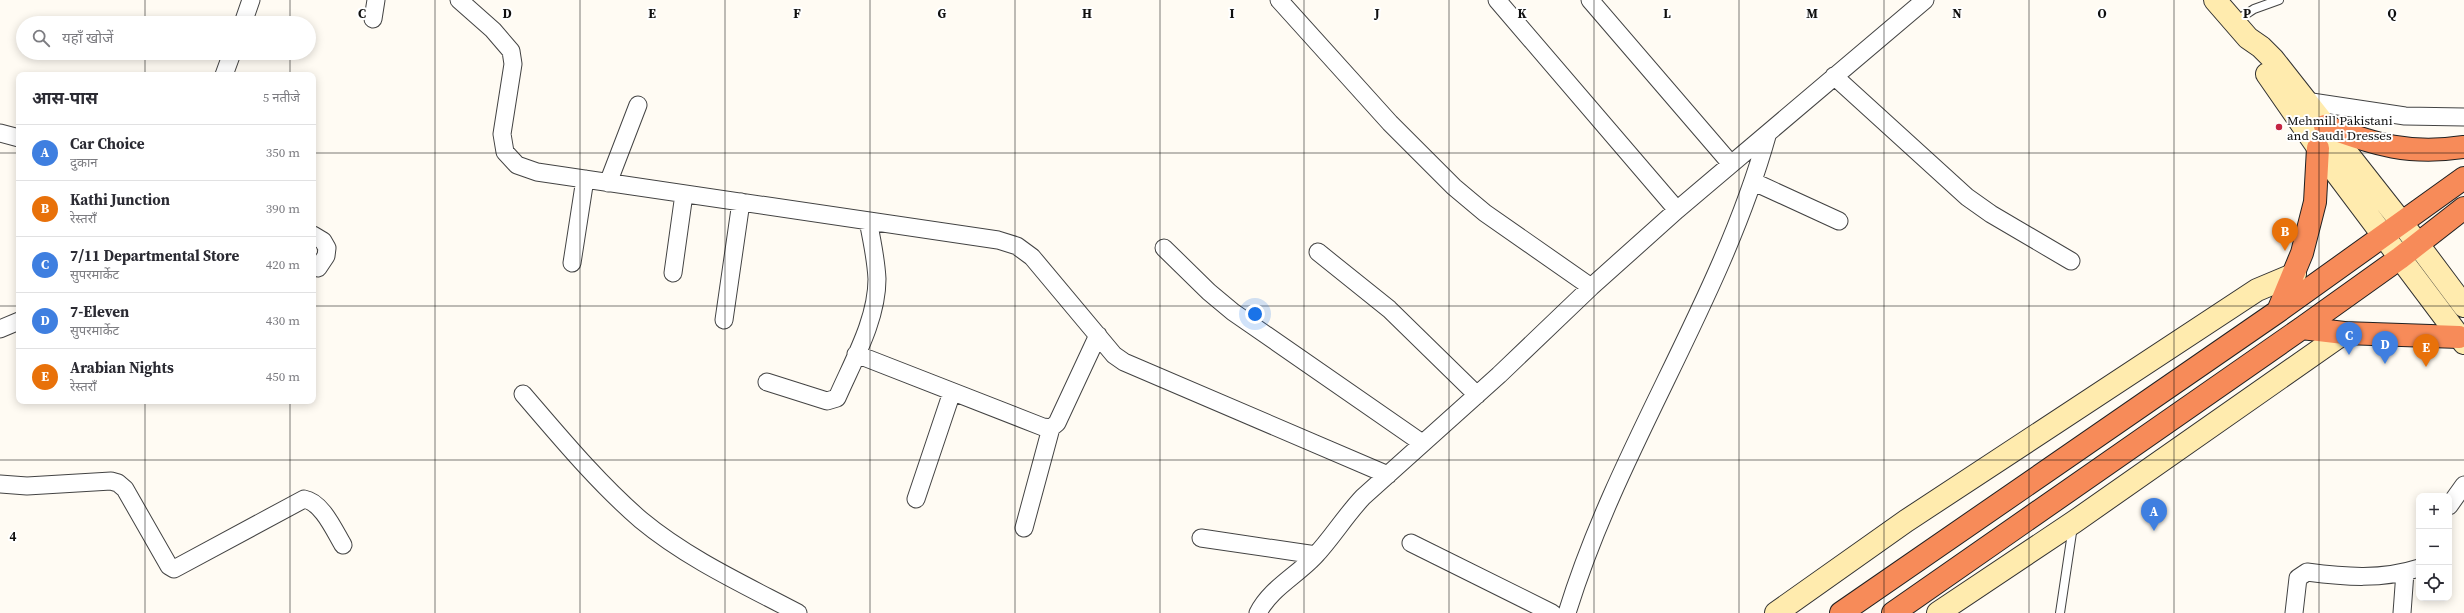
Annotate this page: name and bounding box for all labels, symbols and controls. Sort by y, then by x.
text: C [358,5,366,22]
text: D [502,5,512,22]
text: E [648,5,656,22]
text: F [793,5,801,22]
text: G [938,5,947,22]
text: H [1082,5,1092,22]
text: I [1229,5,1235,22]
text: J [1373,5,1380,22]
text: K [1517,5,1527,22]
text: L [1663,5,1671,22]
text: M [1806,5,1818,22]
text: N [1952,5,1962,22]
text: O [2097,5,2107,22]
text: P [2243,5,2251,22]
text: Q [2387,5,2397,22]
search box [16,16,316,60]
icon: search [30,27,52,49]
text: यहाँ खोजें [62,27,113,48]
text: आस-पास [32,86,98,110]
text: 5 नतीजे [263,89,300,106]
place label: Mehmill Pakistani and Saudi Dresses [2287,112,2393,144]
marker: Mehmill Pakistani and Saudi Dresses [2274,122,2284,132]
text: Car Choice [70,133,145,154]
text: A [41,144,49,161]
text: 350 m [266,144,300,161]
text: दुकान [70,154,97,171]
text: Kathi Junction [70,189,170,210]
text: B [41,200,49,217]
text: 390 m [266,200,300,217]
text: रेस्तराँ [70,210,96,227]
pin: B [2272,218,2298,251]
text: 7/11 Departmental Store [70,245,239,266]
text: C [41,256,49,273]
text: 420 m [266,256,300,273]
text: सुपरमार्केट [70,266,119,283]
text: 7-Eleven [70,301,129,322]
your location [1245,304,1265,324]
text: D [40,312,50,329]
text: 430 m [266,312,300,329]
text: सुपरमार्केट [70,322,119,339]
pin: C [2336,322,2362,355]
pin: D [2372,331,2398,364]
pin: E [2413,334,2439,367]
text: Arabian Nights [70,357,174,378]
text: E [41,368,49,385]
text: 450 m [266,368,300,385]
text: रेस्तराँ [70,378,96,395]
map controls [2416,493,2452,601]
button: + [2416,493,2452,529]
pin: A [2141,498,2167,531]
text: 4 [9,528,17,545]
button: − [2416,529,2452,565]
button: locate [2416,565,2452,601]

